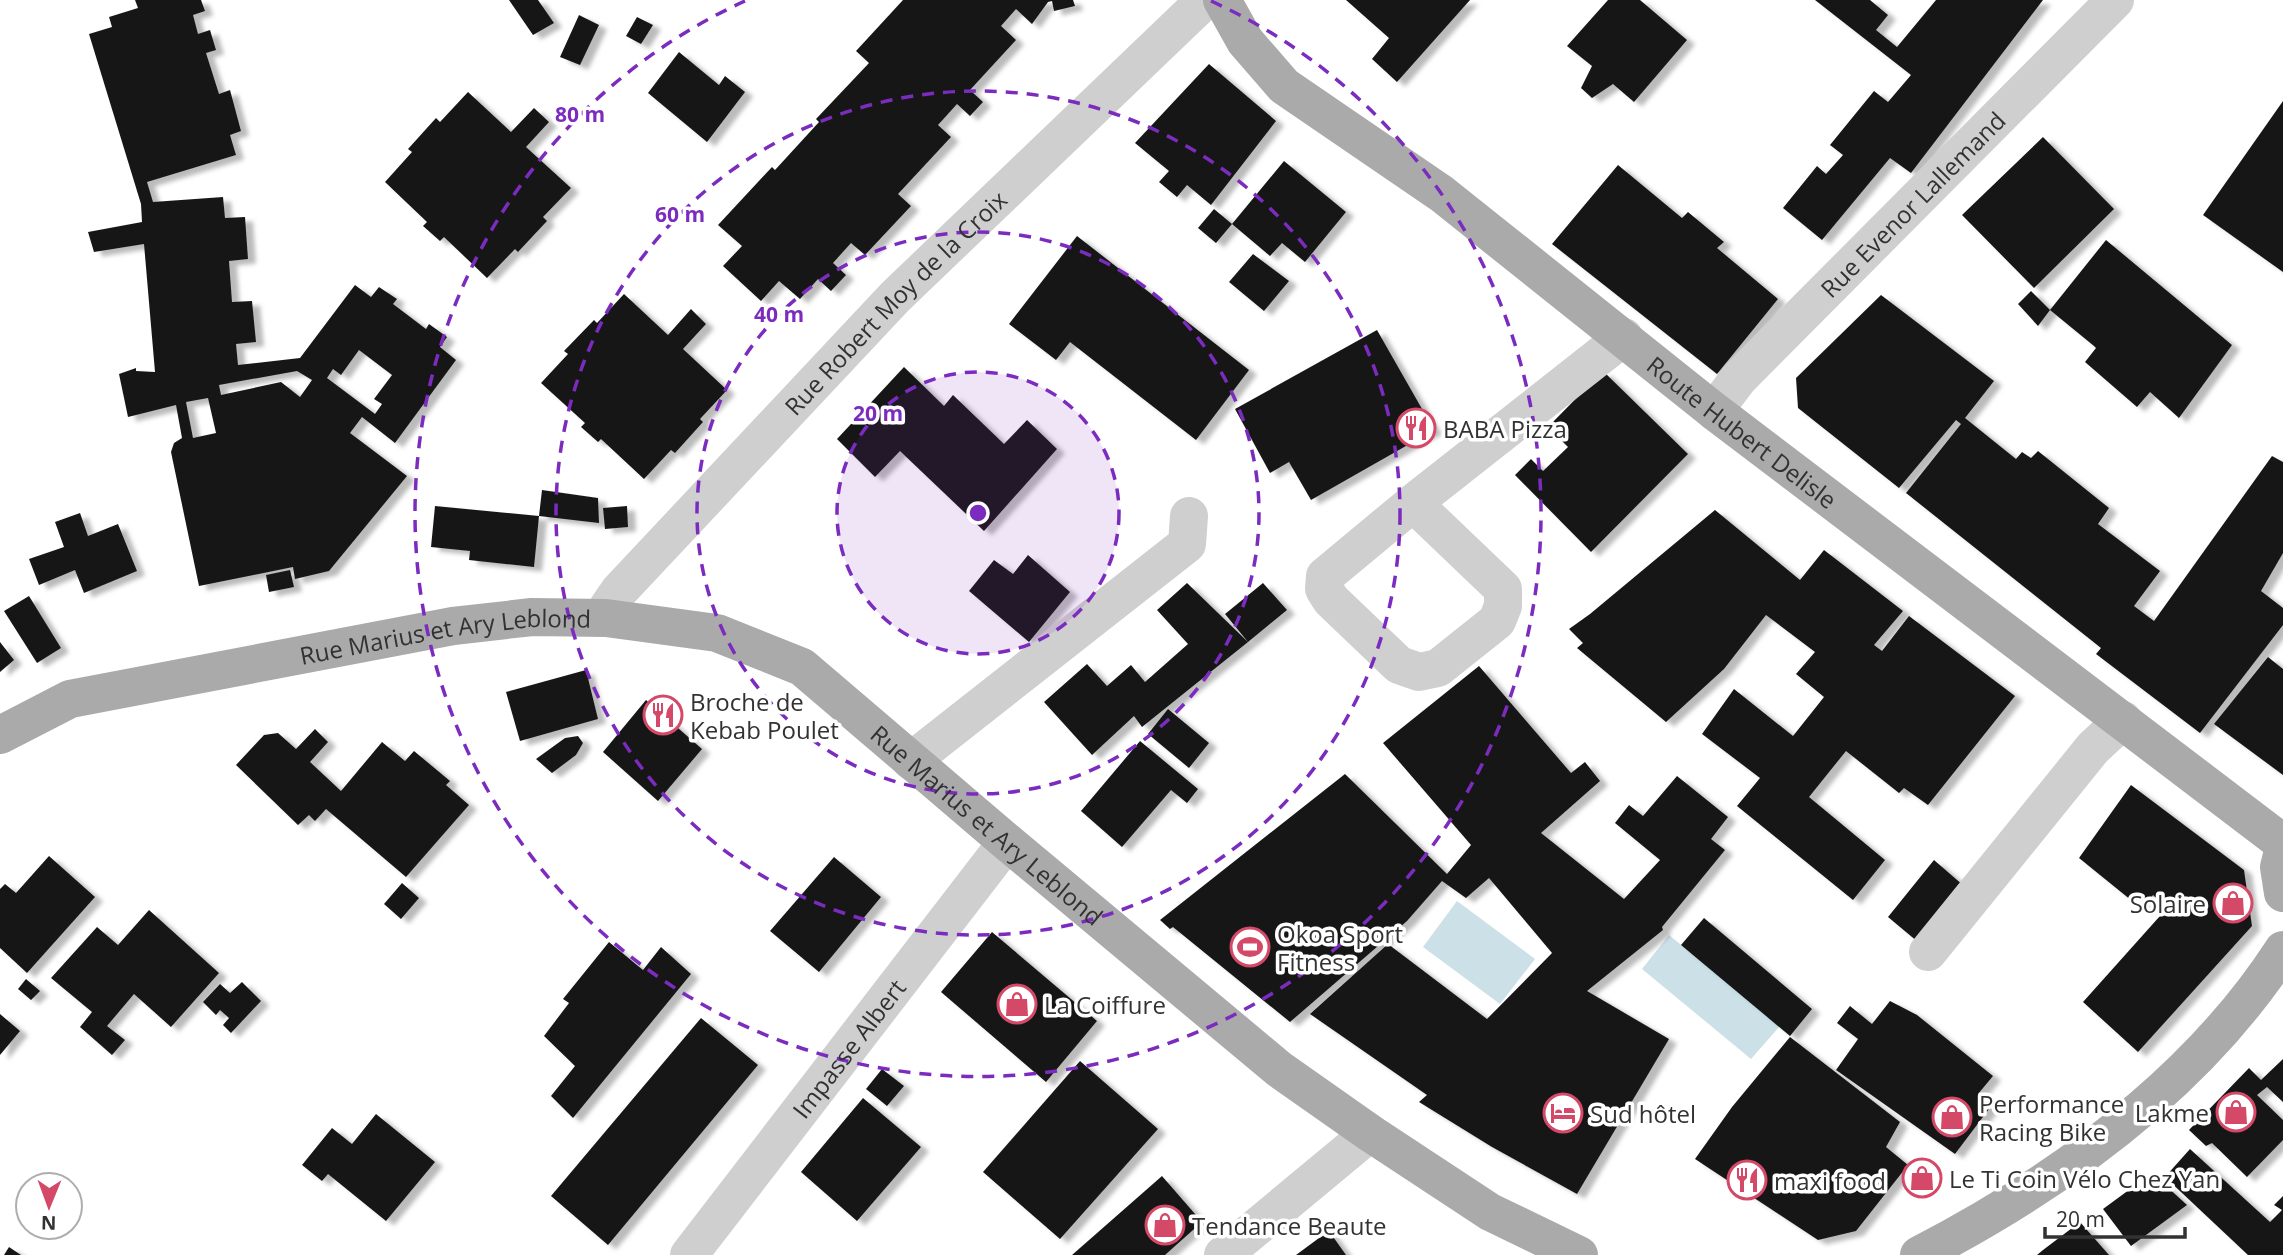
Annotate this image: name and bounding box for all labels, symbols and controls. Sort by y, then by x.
text: 80 m [555,100,605,128]
street label: Rue Evenor Lallemand [1812,104,2012,304]
street label: Rue Robert Moy de la Croix [776,182,1014,422]
text: 60 m [655,200,705,228]
text: 40 m [754,300,804,328]
street label: Route Hubert Delisle [1641,348,1844,515]
text: 20 m [853,399,903,427]
restaurant icon: BABA Pizza [1395,407,1437,449]
place label: BABA Pizza [1443,412,1567,445]
centre of rings [966,501,990,525]
street label: Rue Marius et Ary Leblond [297,600,591,671]
place label: Broche de Kebab Poulet [690,685,839,746]
restaurant icon: Broche de Kebab Poulet [642,694,684,736]
street label: Rue Marius et Ary Leblond [864,717,1111,932]
shop icon: Solaire [2212,882,2254,924]
place label: Solaire [2130,887,2206,920]
place label: Okoa Sport Fitness [1277,917,1403,978]
sports icon: Okoa Sport Fitness [1229,926,1271,968]
street label: Impasse Albert [784,972,912,1125]
shop icon: La Coiffure [996,983,1038,1025]
place label: La Coiffure [1044,988,1166,1021]
place label: Performance Racing Bike [1979,1087,2124,1148]
shop icon: Lakme [2215,1091,2257,1133]
hotel icon: Sud hôtel [1542,1092,1584,1134]
shop icon: Performance Racing Bike [1931,1096,1973,1138]
place label: Lakme [2135,1096,2209,1129]
place label: Sud hôtel [1590,1097,1696,1130]
shop icon: Le Ti Coin Vélo Chez Yan [1901,1157,1943,1199]
restaurant icon: maxi food [1726,1159,1768,1201]
place label: Le Ti Coin Vélo Chez Yan [1949,1162,2220,1195]
place label: maxi food [1774,1164,1886,1197]
north arrow [14,1171,84,1241]
scale bar [2045,1196,2185,1240]
shop icon: Tendance Beaute [1144,1204,1186,1246]
text: 20 m [2056,1205,2105,1233]
place label: Tendance Beaute [1192,1209,1386,1242]
text: N [41,1210,57,1236]

